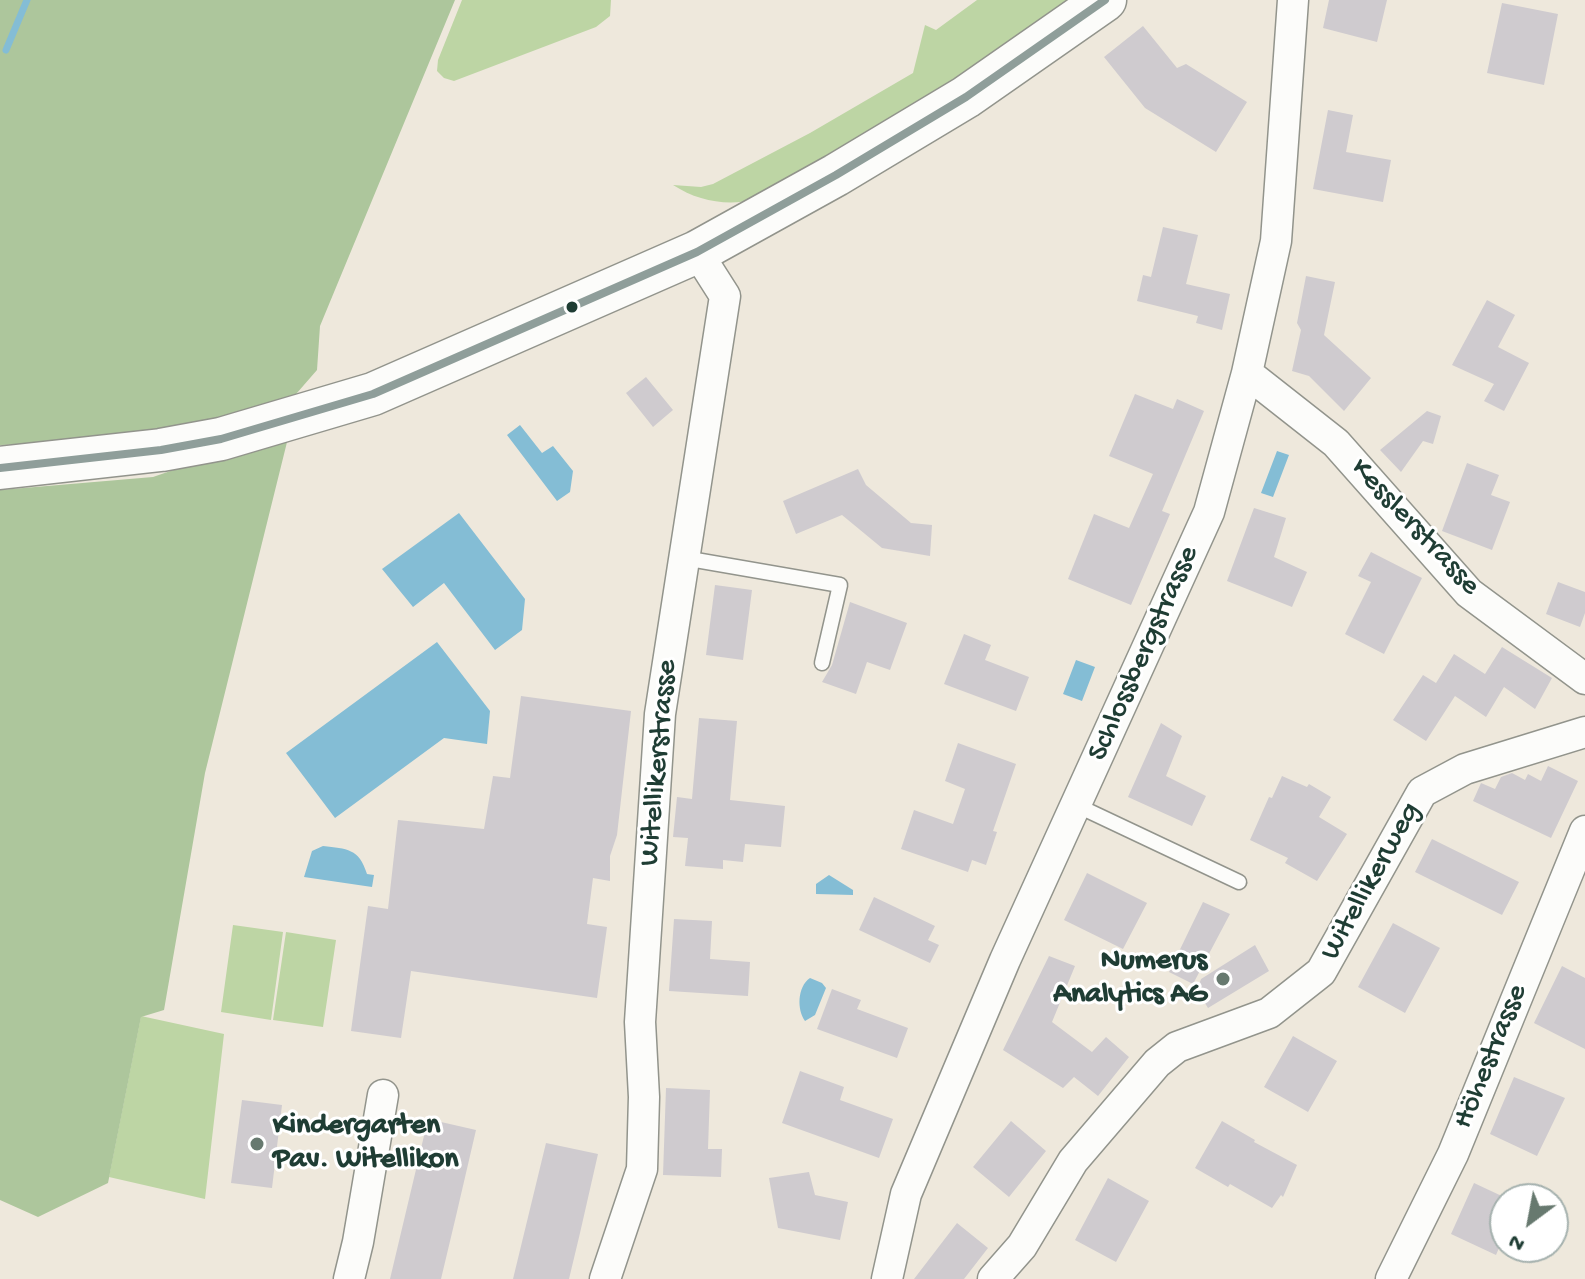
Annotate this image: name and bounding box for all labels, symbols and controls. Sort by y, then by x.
unlabelled marker [564,299,580,315]
street label: Kesslerstrasse [1341,452,1487,604]
street label: Schlossbergstrasse [1081,541,1209,767]
street label: Witellikerstrasse [633,658,687,868]
street label: Witellikerweg [1314,797,1430,967]
place label: Numerus Analytics AG [1053,944,1207,1014]
marker: Numerus Analytics AG [1214,970,1232,988]
street label: Höhestrasse [1447,980,1537,1134]
place label: Kindergarten Pav. Witellikon [273,1109,459,1180]
marker: Kindergarten Pav. Witellikon [248,1135,266,1153]
north arrow [1489,1183,1569,1263]
text: N [1504,1227,1530,1256]

